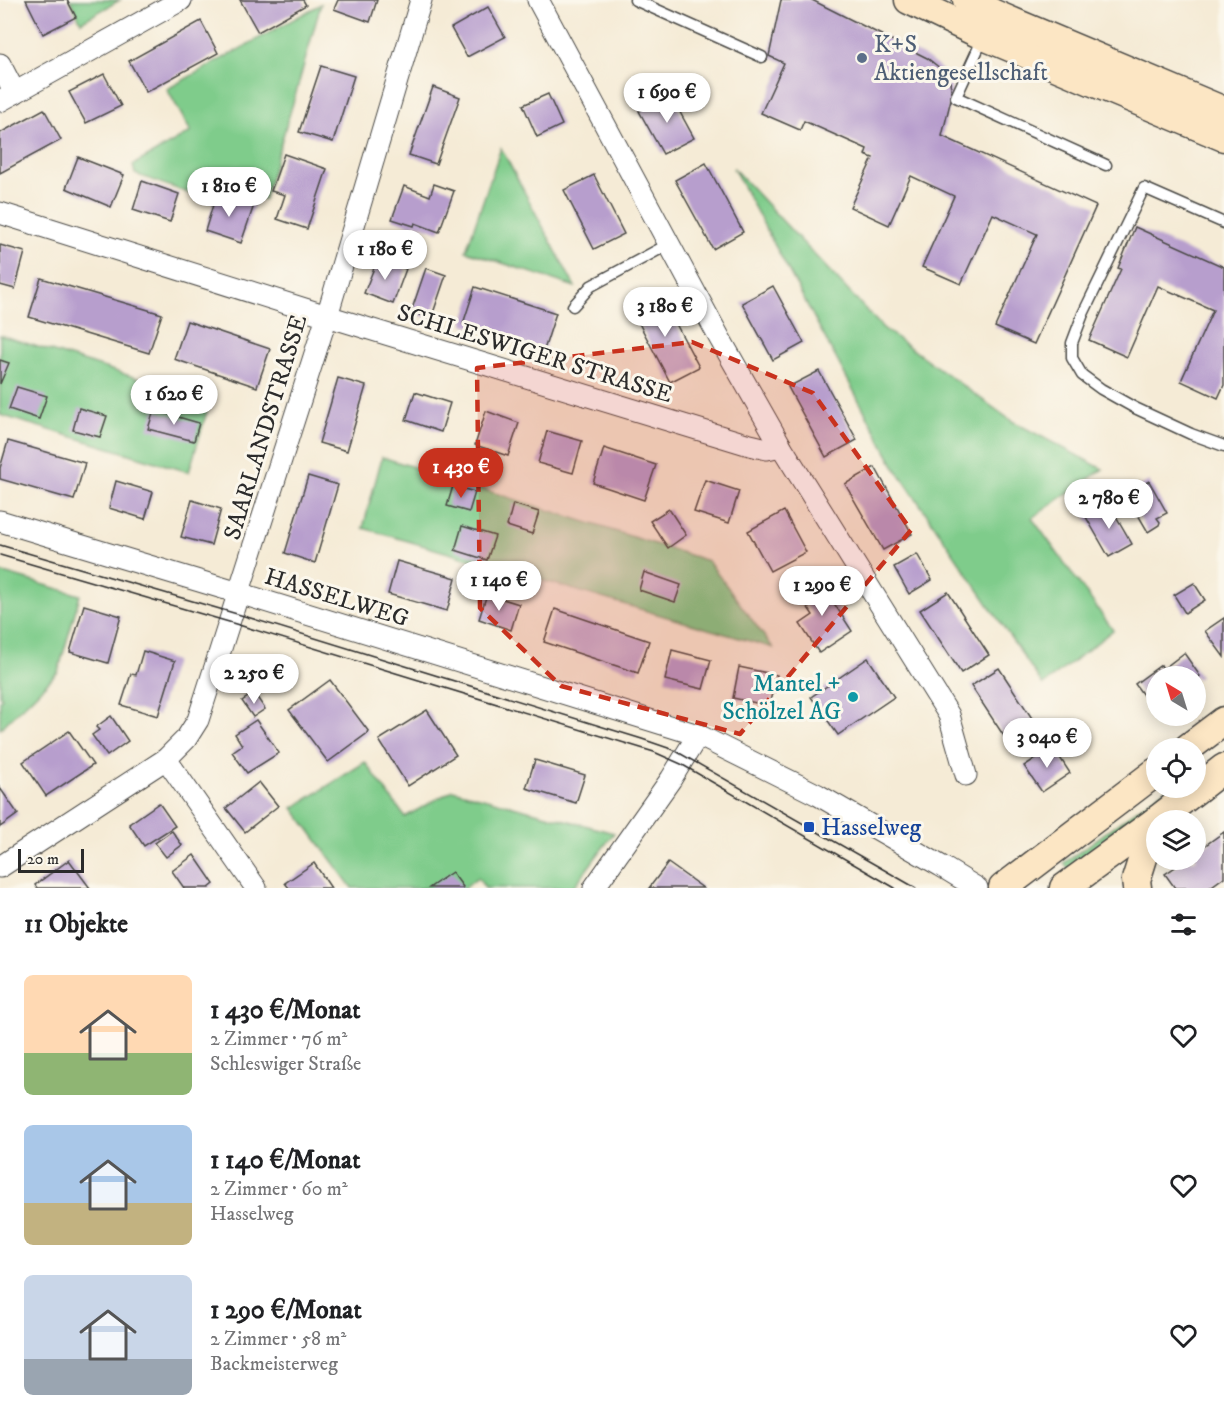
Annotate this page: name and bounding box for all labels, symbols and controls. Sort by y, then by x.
place label: K+S Aktiengesellschaft [874,30,1048,88]
marker: K+S Aktiengesellschaft [855,51,869,65]
pin: 1 690 € [612,73,722,124]
text: 1 690 € [638,80,696,105]
pin: 1 810 € [174,167,284,218]
text: 1 810 € [201,174,257,199]
pin: 1 180 € [330,230,440,281]
text: 1 180 € [357,237,413,262]
pin: 3 180 € [610,287,720,338]
text: 3 180 € [637,294,693,319]
street label: SCHLESWIGER STRASSE [393,298,676,410]
street label: SAARLANDSTRASSE [217,311,314,543]
pin: 1 620 € [119,375,229,426]
text: 1 620 € [145,382,203,407]
pin: 1 430 € [406,448,516,499]
text: 1 430 € [432,455,490,480]
pin: 2 780 € [1054,479,1164,530]
text: 2 780 € [1078,486,1140,511]
pin: 1 140 € [444,561,554,612]
street label: HASSELWEG [261,562,413,634]
pin: 1 290 € [767,566,877,617]
text: 1 140 € [470,568,528,593]
text: 1 290 € [793,573,851,598]
pin: 2 250 € [199,654,309,705]
text: 2 250 € [224,661,284,686]
north arrow [1146,666,1206,726]
map controls [1146,666,1206,870]
place label: Mantel + Schölzel AG [722,669,841,727]
marker: Mantel + Schölzel AG [846,690,860,704]
pin: 3 040 € [992,718,1102,769]
text: 3 040 € [1017,725,1077,750]
button: locate [1146,738,1206,798]
button: layers [1146,810,1206,870]
place label: Hasselweg [821,813,922,843]
marker: Hasselweg [802,820,816,834]
scale bar [18,846,84,874]
text: 20 m [27,849,59,869]
text: 11 Objekte [24,908,128,941]
icon: filters [1167,908,1200,941]
text: 1 430 €/Monat [210,994,361,1027]
icon: home [72,999,144,1071]
icon: heart [1167,1019,1200,1052]
text: 2 Zimmer · 76 m² [210,1027,347,1052]
text: Schleswiger Straße [210,1052,361,1077]
text: 1 140 €/Monat [210,1144,361,1177]
icon: home [72,1149,144,1221]
icon: heart [1167,1169,1200,1202]
text: 2 Zimmer · 60 m² [210,1177,348,1202]
text: Hasselweg [210,1202,294,1227]
text: 1 290 €/Monat [210,1294,362,1327]
icon: home [72,1299,144,1371]
icon: heart [1167,1319,1200,1352]
text: 2 Zimmer · 58 m² [210,1327,346,1352]
text: Backmeisterweg [210,1352,338,1377]

